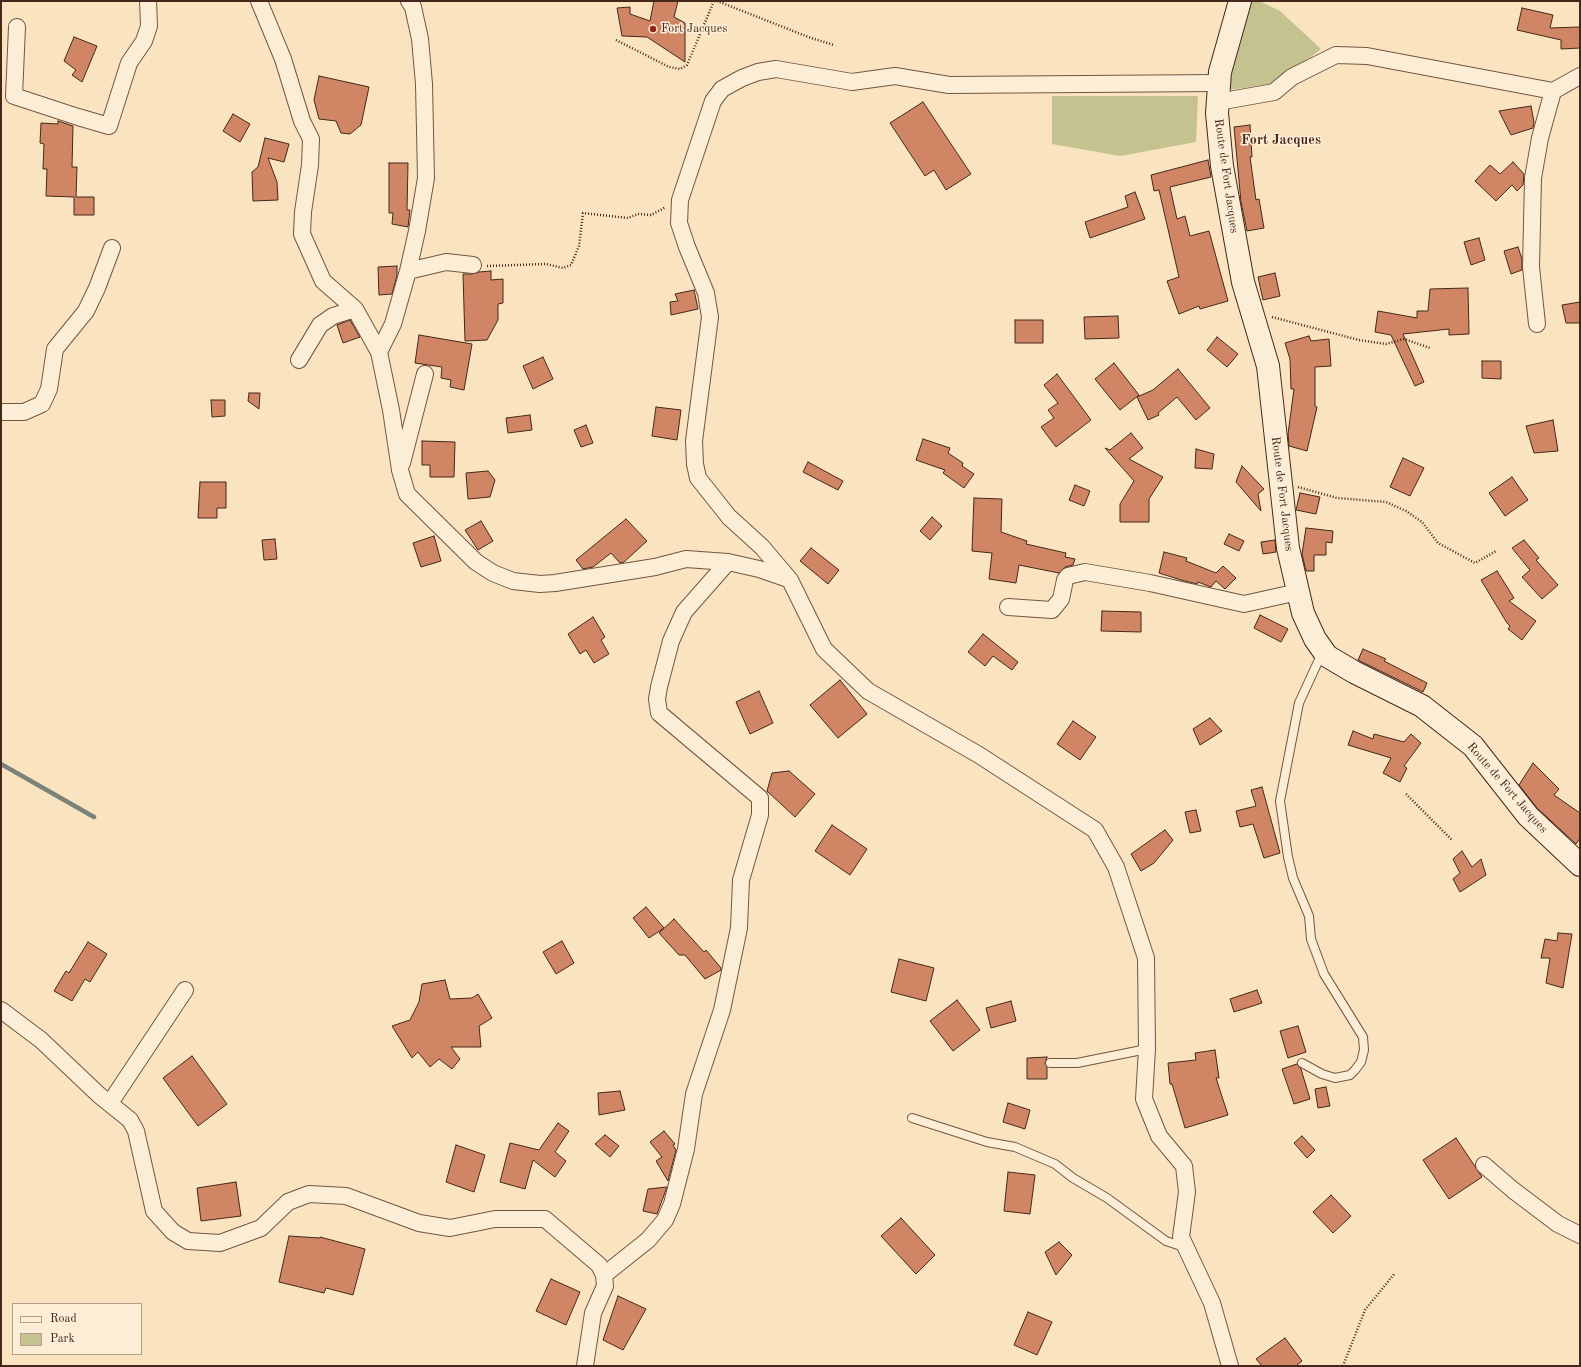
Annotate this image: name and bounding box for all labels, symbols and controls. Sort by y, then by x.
place label: Fort Jacques [661,22,727,36]
marker: Fort Jacques [648,24,658,34]
street label: Route de Fort Jacques [1211,118,1241,234]
district label: Fort Jacques [1241,132,1321,148]
street label: Route de Fort Jacques [1268,436,1296,552]
street label: Route de Fort Jacques [1464,740,1550,836]
legend [12,1303,142,1355]
text: Road [50,1313,77,1325]
text: Park [50,1333,75,1345]

